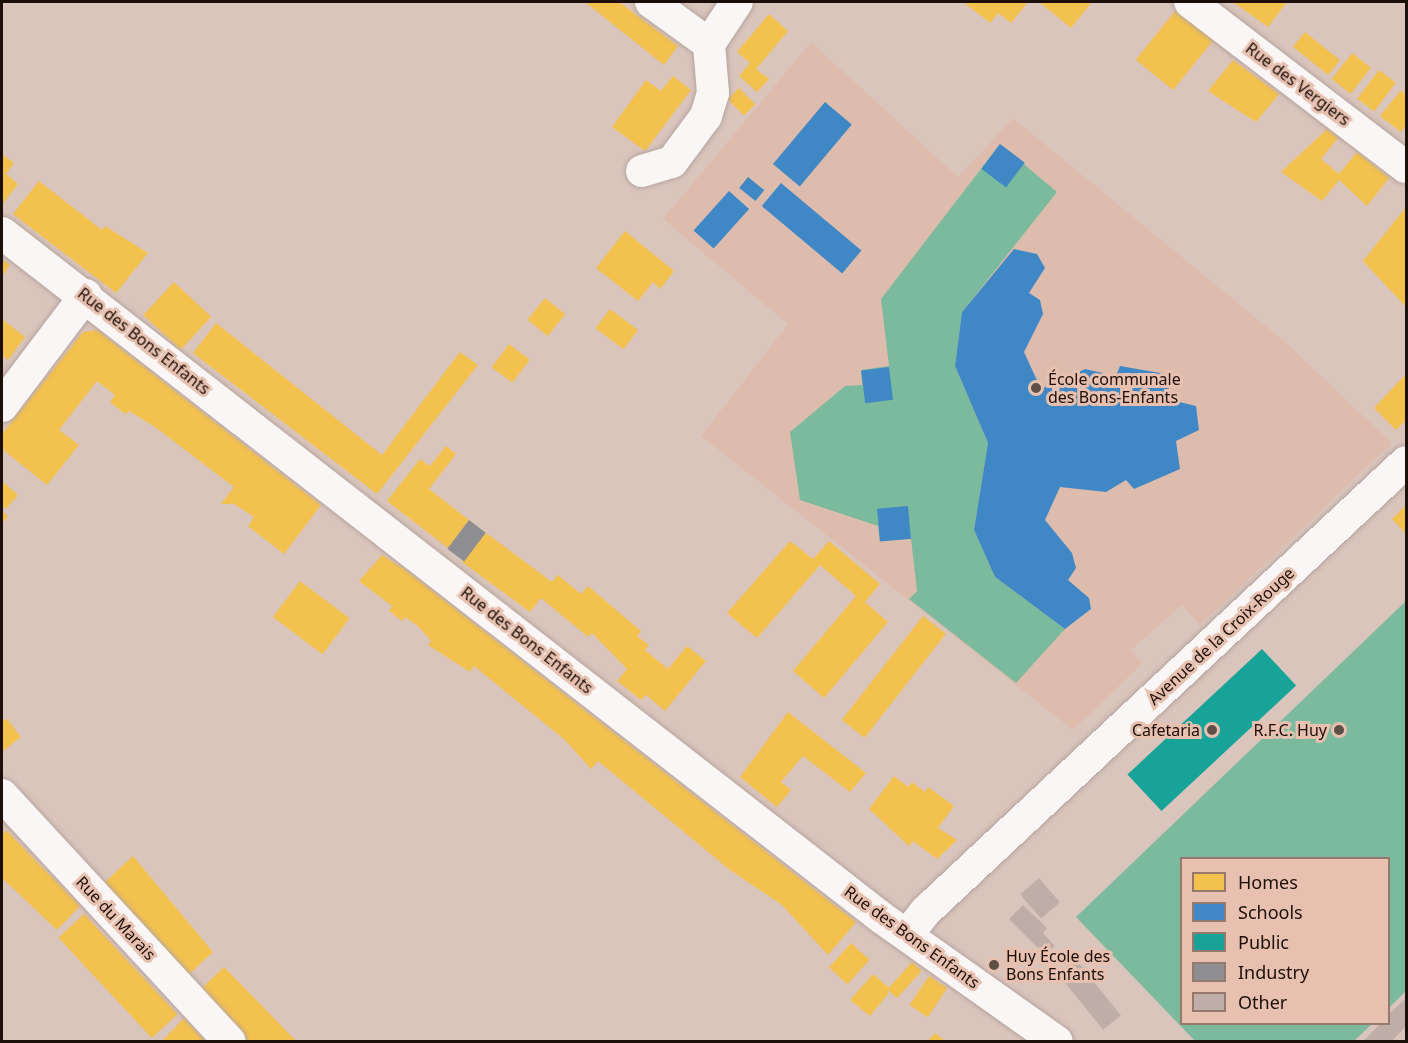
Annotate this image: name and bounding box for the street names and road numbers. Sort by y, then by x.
street label: Rue des Vergiers [1242,39,1354,129]
street label: Rue des Bons Enfants [74,284,214,398]
street label: Avenue de la Croix-Rouge [1144,563,1298,709]
street label: Rue des Bons Enfants [457,583,597,697]
street label: Rue du Marais [72,872,160,964]
street label: Rue des Bons Enfants [841,882,983,992]

